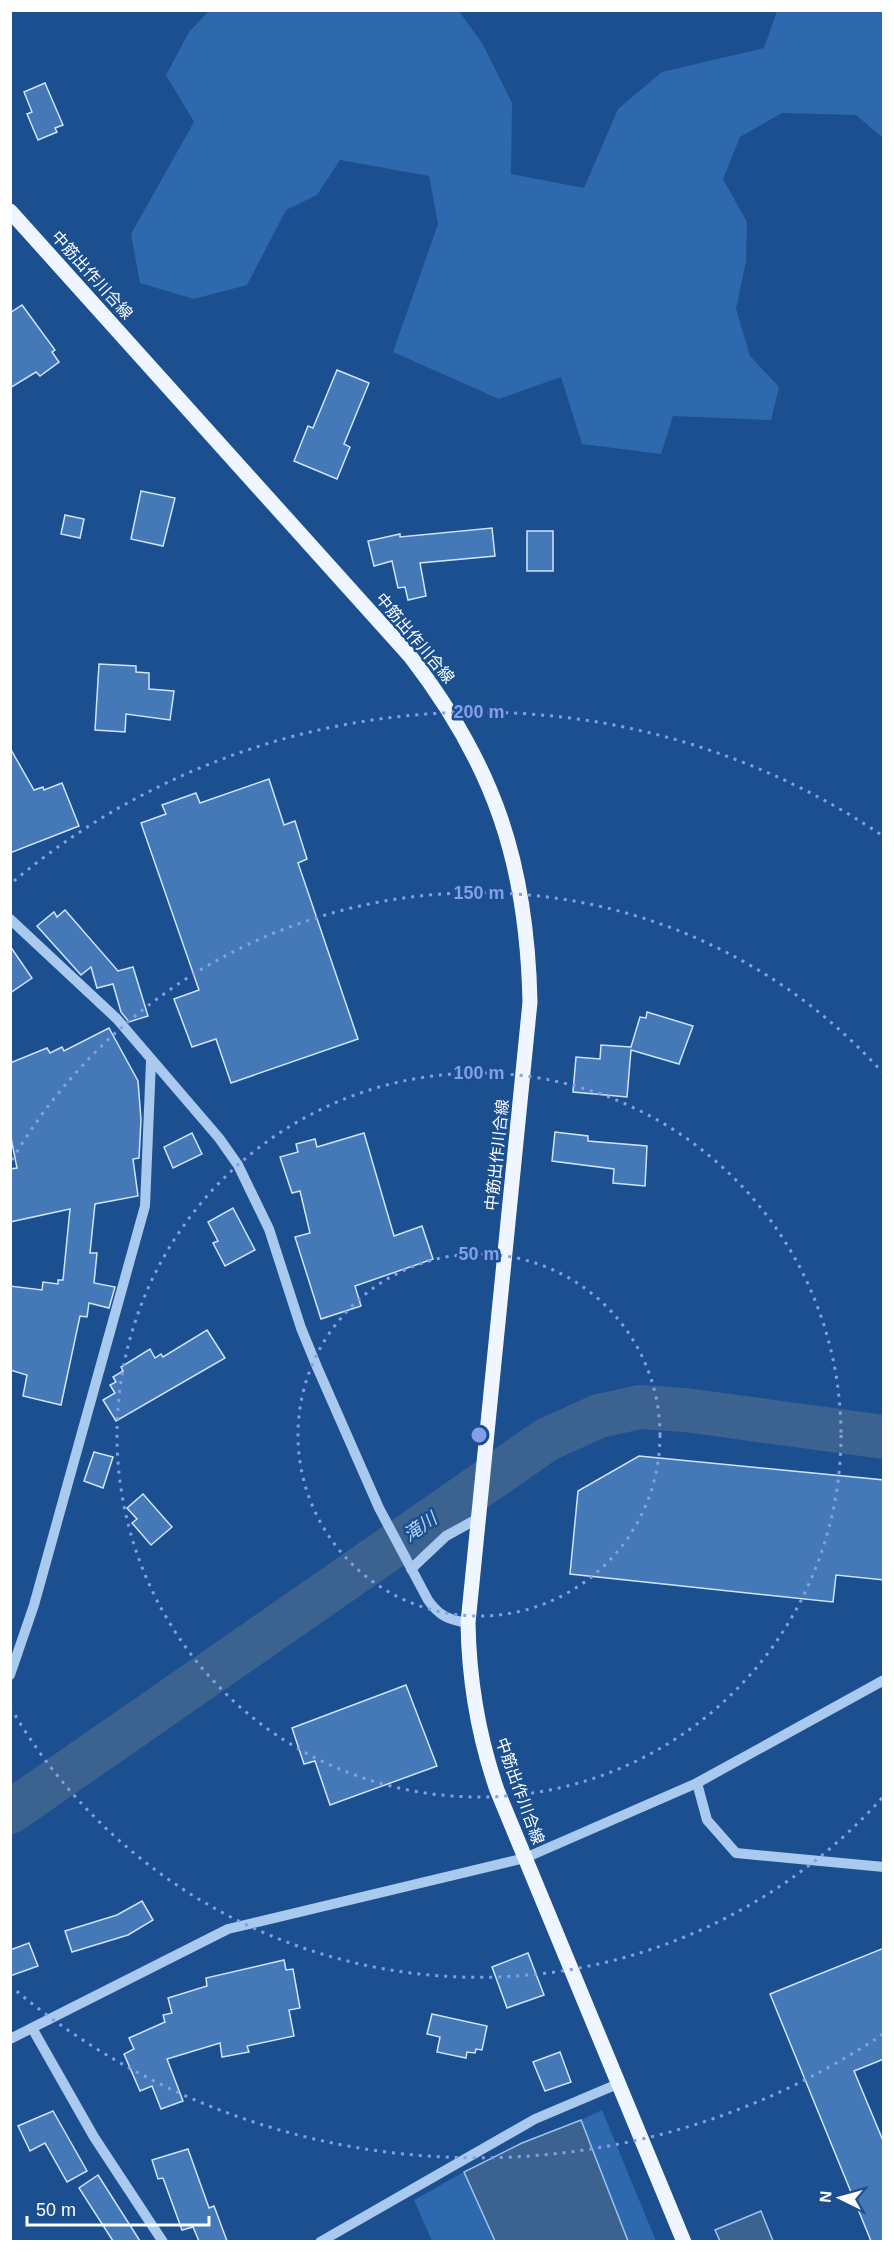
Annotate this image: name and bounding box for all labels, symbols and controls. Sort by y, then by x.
street label: 中筋出作川合線 [48,228,136,322]
street label: 中筋出作川合線 [372,590,458,686]
text: 200 m [453,702,505,722]
text: 150 m [453,883,505,903]
text: 100 m [453,1063,505,1083]
street label: 中筋出作川合線 [483,1098,511,1212]
text: 50 m [458,1244,500,1264]
centre of rings [469,1425,489,1445]
water label: 滝川 [400,1507,442,1546]
street label: 中筋出作川合線 [493,1735,547,1847]
north arrow [810,2168,870,2228]
scale bar [27,2189,208,2227]
text: N [817,2190,835,2203]
text: 50 m [36,2200,76,2220]

